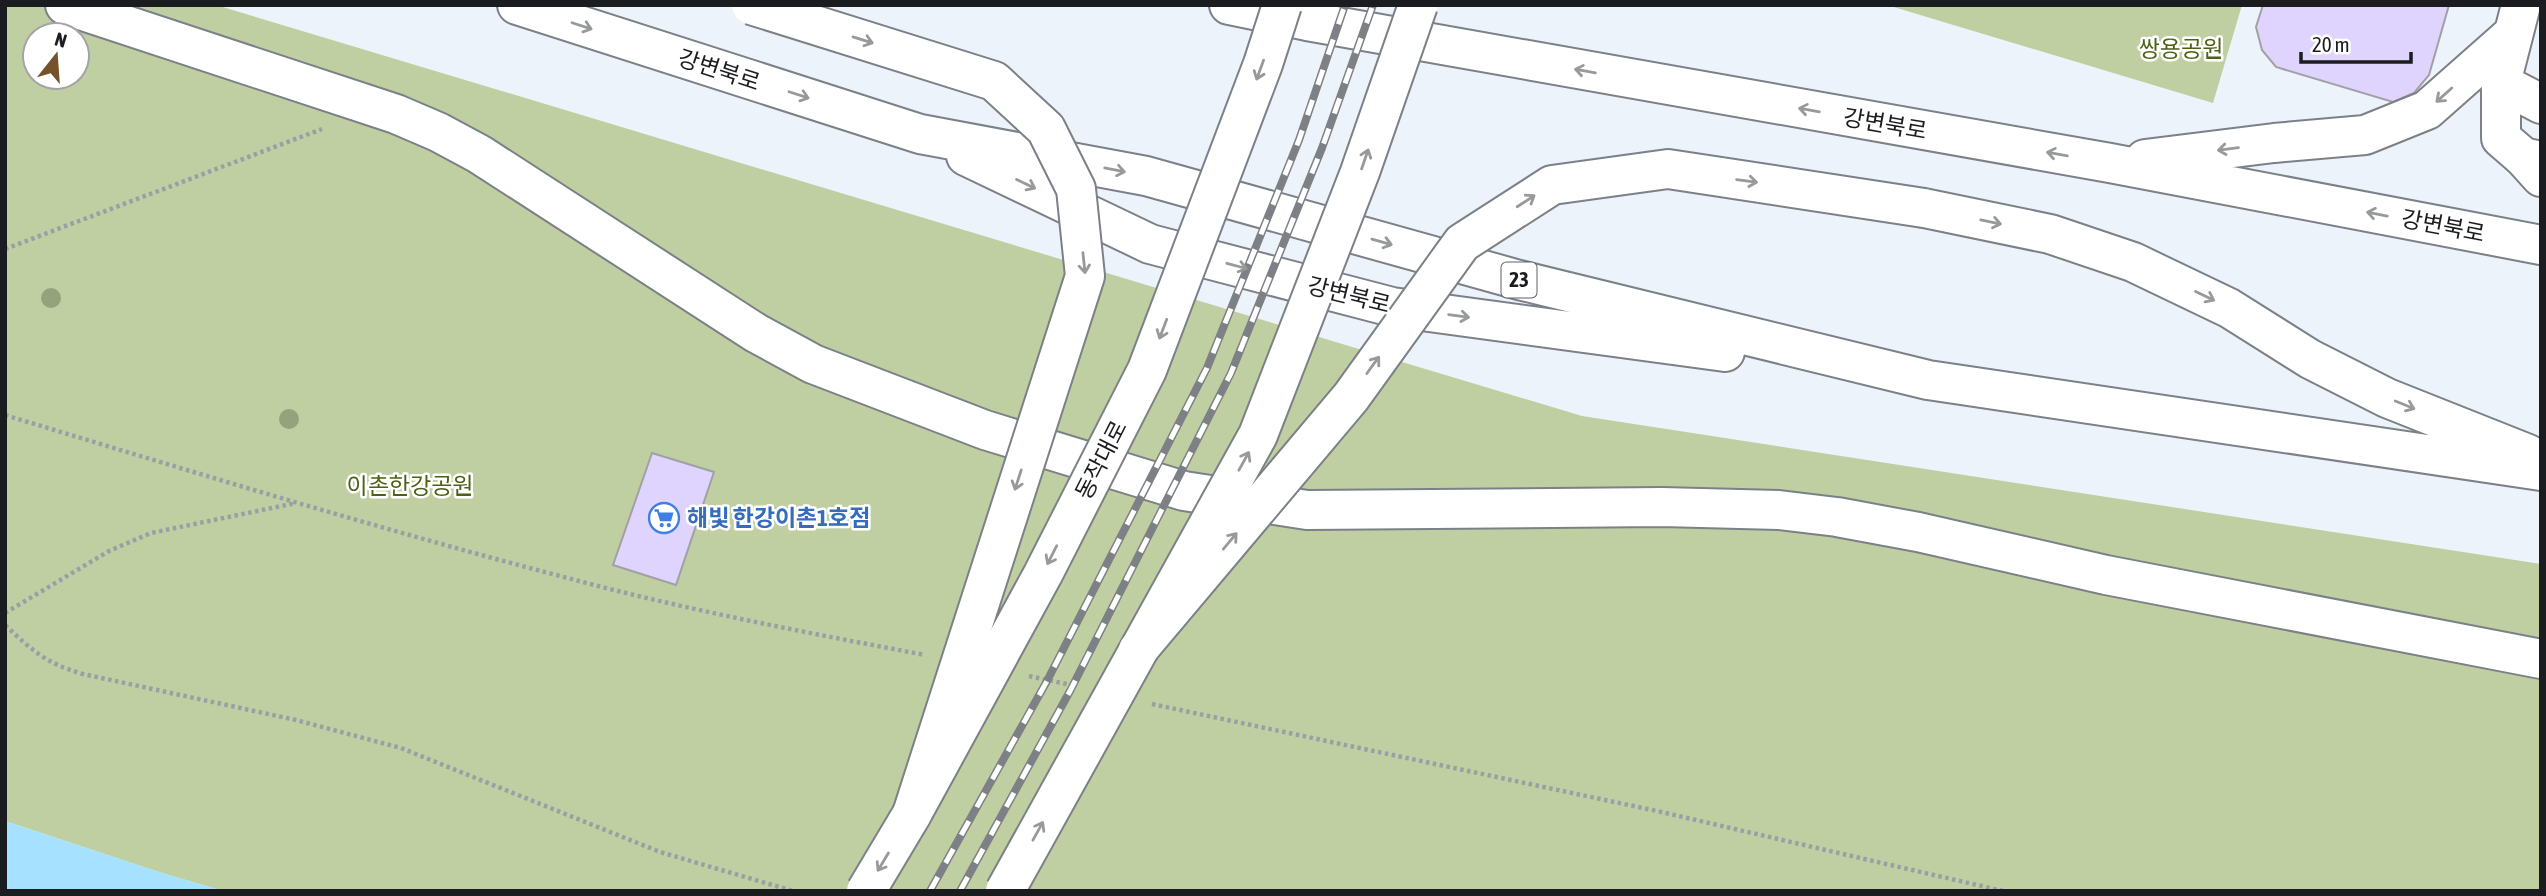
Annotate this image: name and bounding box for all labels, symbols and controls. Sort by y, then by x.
north arrow [21,21,91,91]
one-way arrow [571,21,593,33]
scale bar [2301,21,2411,65]
text: N [52,28,70,52]
text: 20 m [2312,32,2350,56]
one-way arrow [852,35,874,47]
park label: 쌍용공원 [2139,36,2223,62]
street label: 강변북로 [675,45,763,95]
one-way arrow [1253,58,1265,80]
one-way arrow [1574,63,1597,77]
one-way arrow [2435,87,2453,103]
one-way arrow [788,89,810,102]
one-way arrow [1798,103,1821,116]
street label: 강변북로 [1841,104,1929,144]
one-way arrow [2217,142,2240,155]
one-way arrow [2047,147,2069,160]
one-way arrow [1360,148,1372,170]
one-way arrow [1103,164,1126,178]
one-way arrow [1735,175,1758,188]
one-way arrow [1015,178,1036,192]
one-way arrow [1516,194,1535,209]
street label: 강변북로 [2399,205,2487,247]
one-way arrow [2366,207,2389,220]
one-way arrow [1979,215,2002,229]
one-way arrow [1370,236,1393,249]
one-way arrow [1077,252,1090,274]
one-way arrow [1226,261,1248,274]
road number: 23 [1502,262,1536,298]
street label: 강변북로 [1305,272,1393,318]
one-way arrow [2194,290,2215,304]
one-way arrow [1447,310,1469,323]
one-way arrow [1155,317,1168,339]
one-way arrow [1366,356,1381,375]
one-way arrow [2393,399,2415,412]
street label: 동작대로 [1070,416,1132,504]
one-way arrow [1237,451,1251,471]
one-way arrow [1011,469,1023,491]
park label: 이촌한강공원 [347,473,473,499]
supermarket icon: 해빛 한강이촌1호점 [647,501,681,535]
place label: 해빛 한강이촌1호점 [687,505,870,531]
one-way arrow [1222,533,1237,551]
one-way arrow [1045,544,1059,565]
one-way arrow [1032,821,1045,842]
one-way arrow [876,851,890,871]

